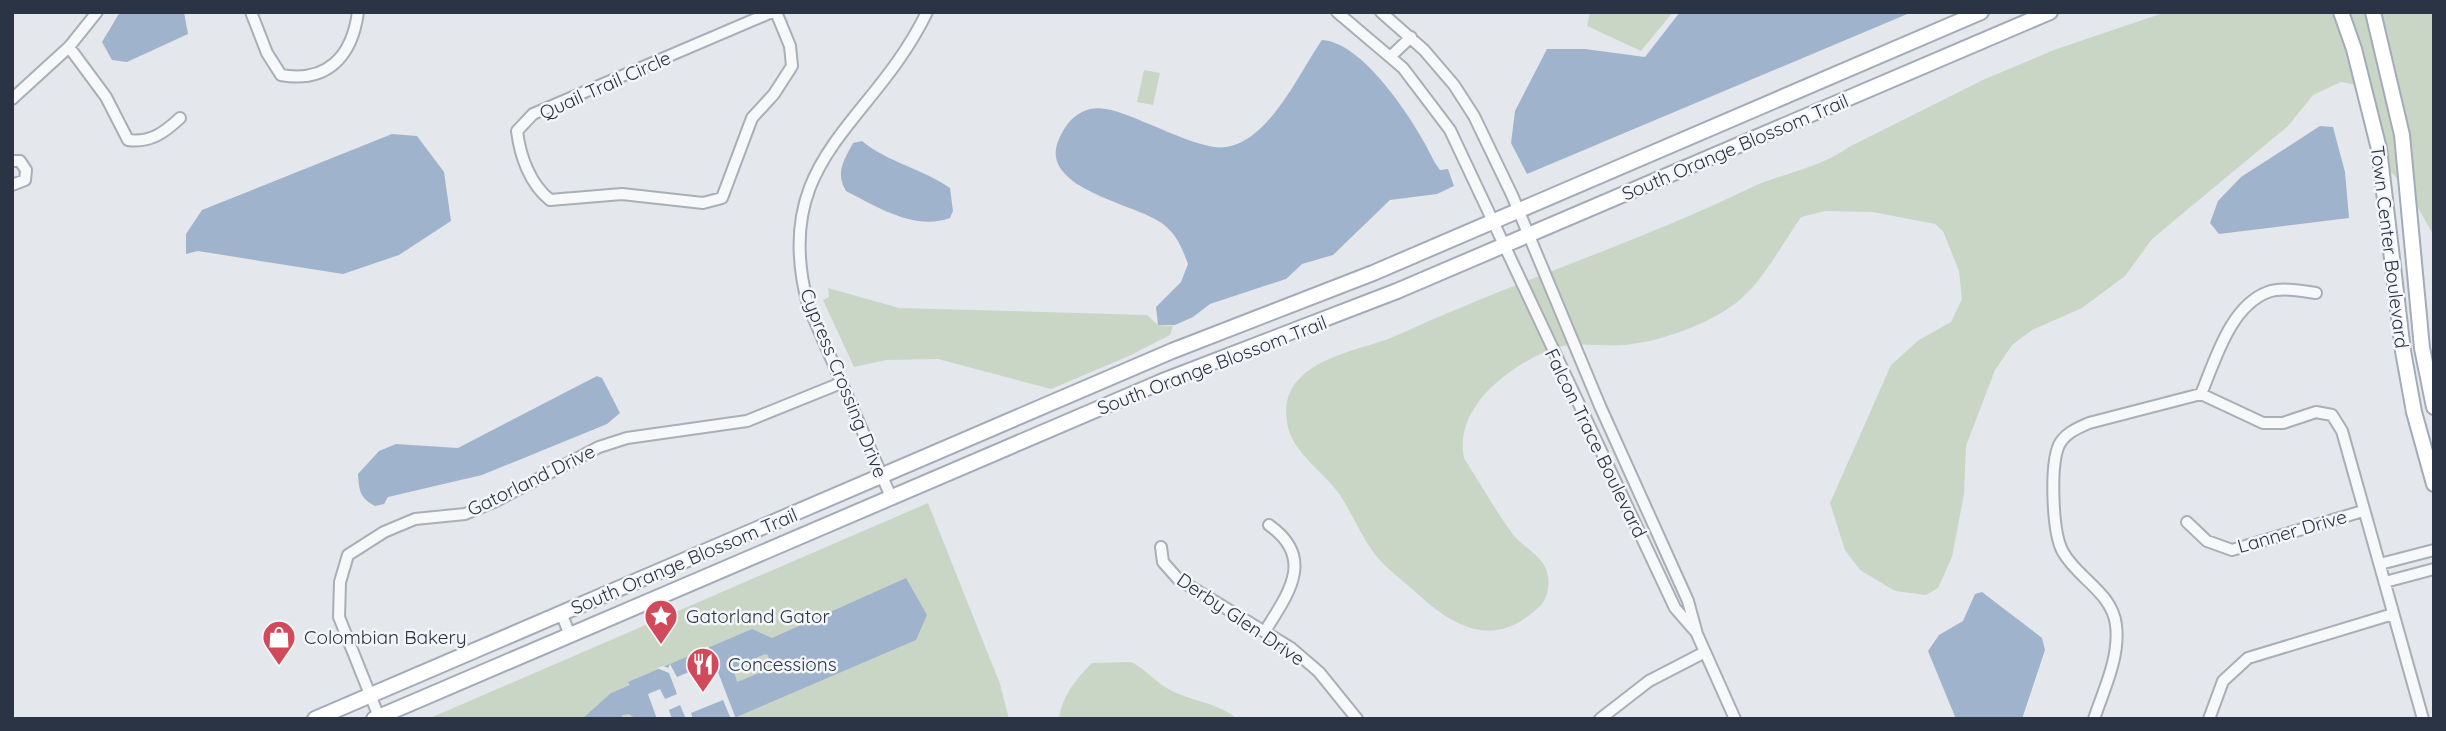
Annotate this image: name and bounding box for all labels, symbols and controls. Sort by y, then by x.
street label: Quail Trail Circle [536,45,674,125]
street label: South Orange Blossom Trail [1618,88,1852,206]
street label: Town Center Boulevard [2366,144,2414,350]
street label: Cypress Crossing Drive [795,285,893,481]
street label: South Orange Blossom Trail [1094,310,1330,420]
street label: Falcon Trace Boulevard [1540,344,1652,542]
street label: Gatorland Drive [463,439,599,521]
street label: South Orange Blossom Trail [567,502,801,620]
street label: Lanner Drive [2235,504,2349,558]
street label: Derby Glen Drive [1172,567,1310,671]
place icon: Gatorland Gator [642,597,680,646]
place label: Gatorland Gator [686,604,830,628]
shop icon: Colombian Bakery [260,618,298,667]
place label: Colombian Bakery [304,625,467,649]
restaurant icon: Concessions [684,645,722,694]
place label: Concessions [728,652,837,676]

